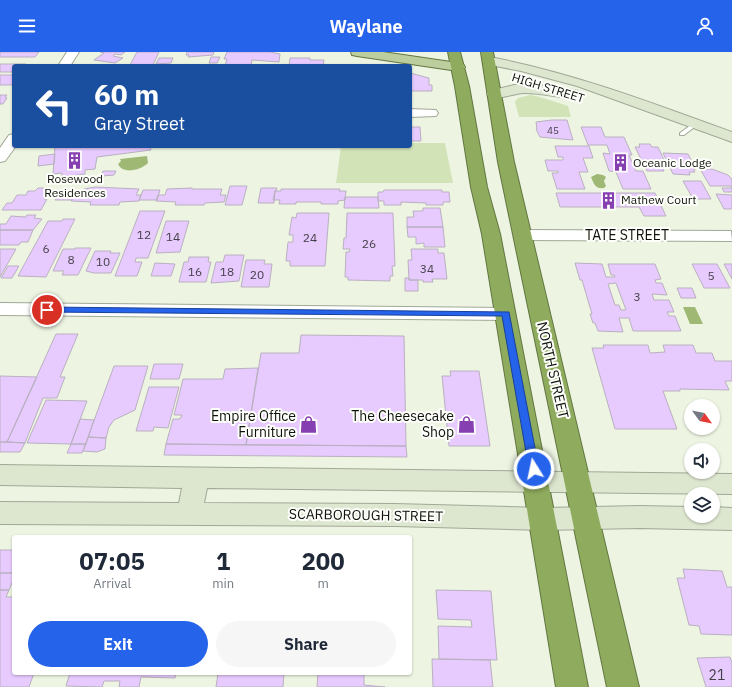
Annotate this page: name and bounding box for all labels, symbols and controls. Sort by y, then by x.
icon: menu [16,15,38,37]
text: Waylane [329,15,403,38]
icon: person [694,15,716,37]
street label: HIGH STREET [510,69,586,106]
text: 60 m [94,76,159,113]
icon: left [28,80,80,132]
text: Gray Street [94,112,185,135]
house number: 45 [547,124,559,137]
building icon: Rosewood Residences [65,150,85,170]
building icon: Oceanic Lodge [610,153,630,173]
place label: Oceanic Lodge [633,155,712,170]
place label: Rosewood Residences [44,171,106,200]
building icon: Mathew Court [598,190,618,210]
place label: Mathew Court [621,192,696,207]
street label: TATE STREET [585,226,669,244]
house number: 12 [137,227,151,242]
house number: 14 [166,229,180,244]
house number: 24 [303,230,317,245]
house number: 26 [362,236,376,251]
house number: 6 [42,241,50,256]
house number: 8 [67,252,75,267]
house number: 10 [96,254,110,269]
house number: 34 [420,261,434,276]
house number: 16 [188,264,202,279]
house number: 18 [220,264,234,279]
house number: 20 [250,267,264,282]
house number: 5 [707,268,715,283]
house number: 3 [633,289,641,304]
pin [30,293,64,327]
icon: arrive [36,299,58,321]
street label: NORTH STREET [533,320,573,420]
north arrow [684,399,720,435]
map controls [684,399,720,523]
place label: Empire Office Furniture [211,407,296,441]
place label: The Cheesecake Shop [351,407,454,441]
shop icon: Empire Office Furniture [299,414,319,434]
shop icon: The Cheesecake Shop [457,414,477,434]
button: sound [684,443,720,479]
position arrow [513,448,555,490]
button: layers [684,487,720,523]
street label: SCARBOROUGH STREET [289,505,443,525]
text: 07:05 [79,545,145,577]
text: 1 [216,545,230,577]
text: 200 [301,545,345,577]
text: Arrival [93,575,131,592]
text: min [212,575,234,592]
text: m [317,575,329,592]
button: Exit [28,621,208,667]
button: Share [216,621,396,667]
house number: 21 [709,666,725,684]

